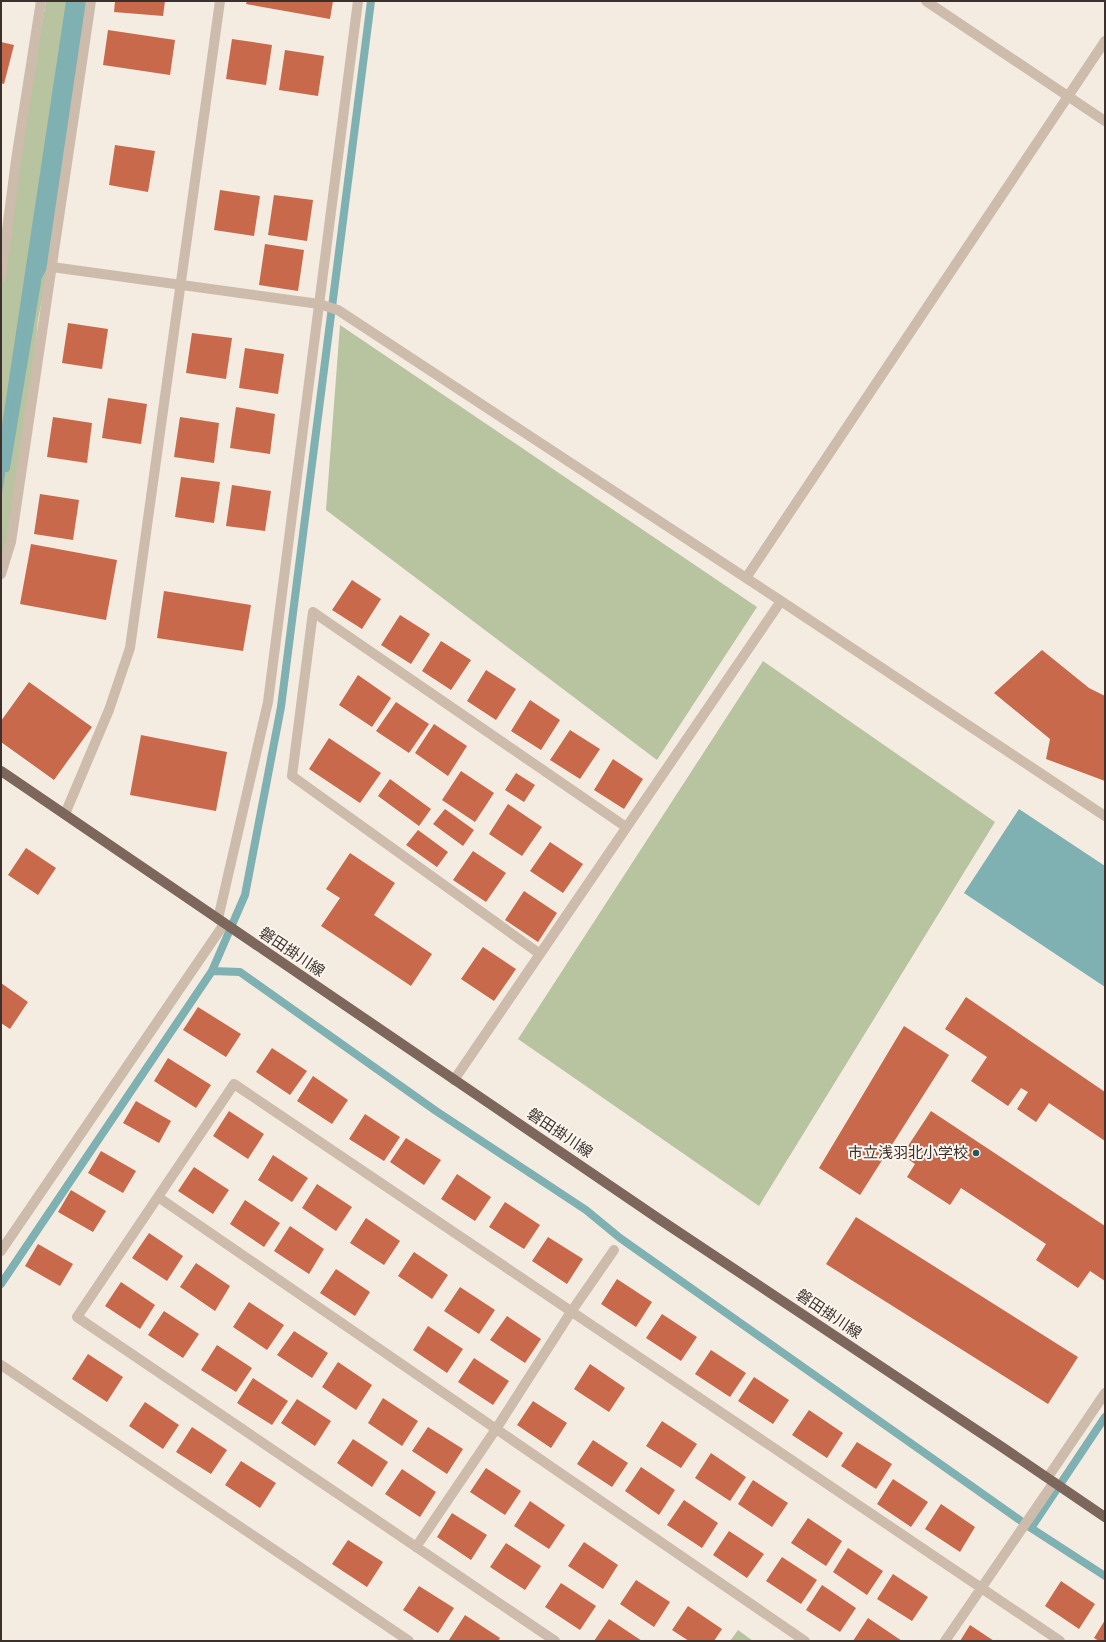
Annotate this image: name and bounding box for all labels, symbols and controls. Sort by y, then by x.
street label: 磐田掛川線 [255,924,328,981]
street label: 磐田掛川線 [523,1105,596,1162]
place label: 市立浅羽北小学校 [848,1144,968,1163]
marker: 市立浅羽北小学校 [971,1148,981,1158]
street label: 磐田掛川線 [792,1286,865,1343]

